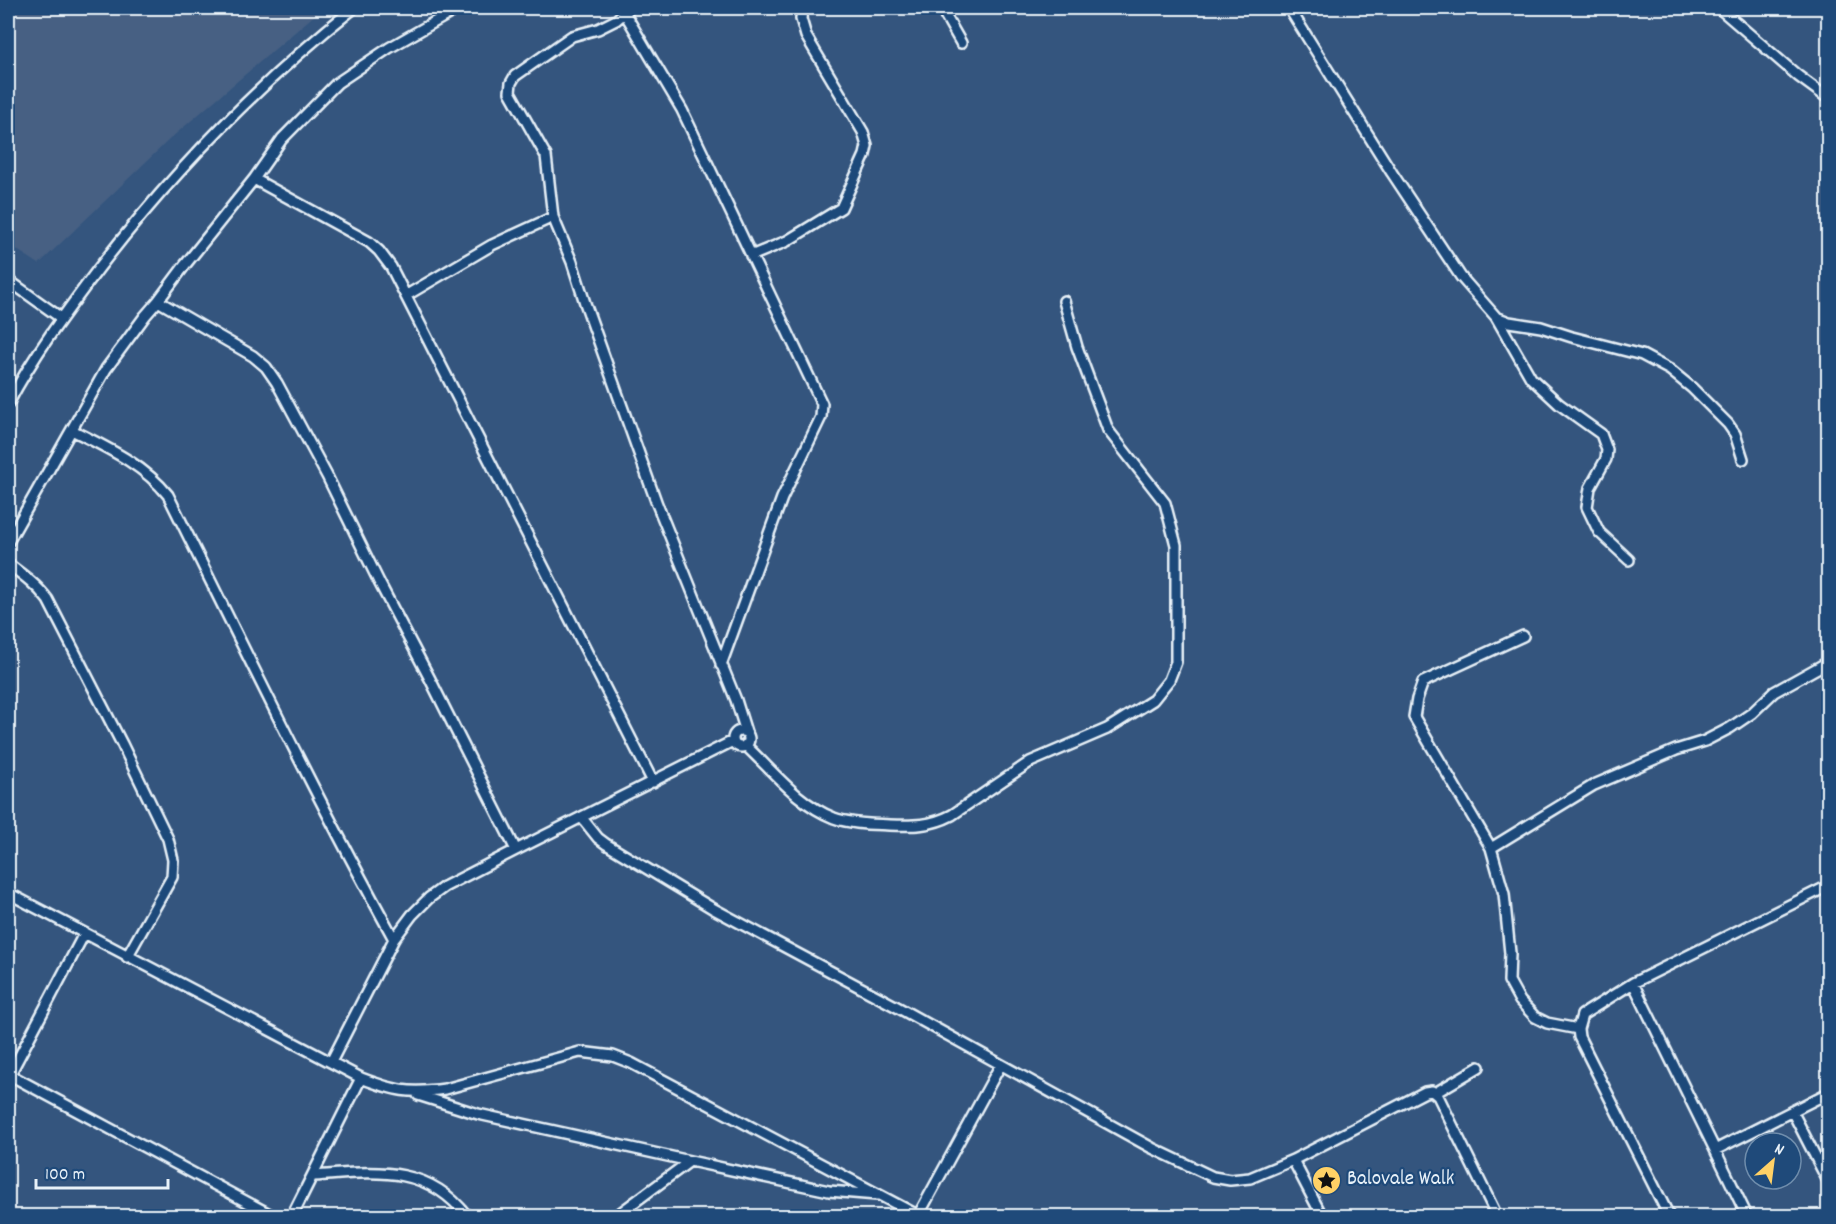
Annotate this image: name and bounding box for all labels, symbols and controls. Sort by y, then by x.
north arrow [1743,1131,1803,1191]
text: N [1770,1138,1788,1162]
scale bar [36,1152,168,1190]
text: 100 m [45,1163,85,1188]
place icon: Balovale Walk [1310,1164,1342,1196]
place label: Balovale Walk [1347,1165,1454,1195]

